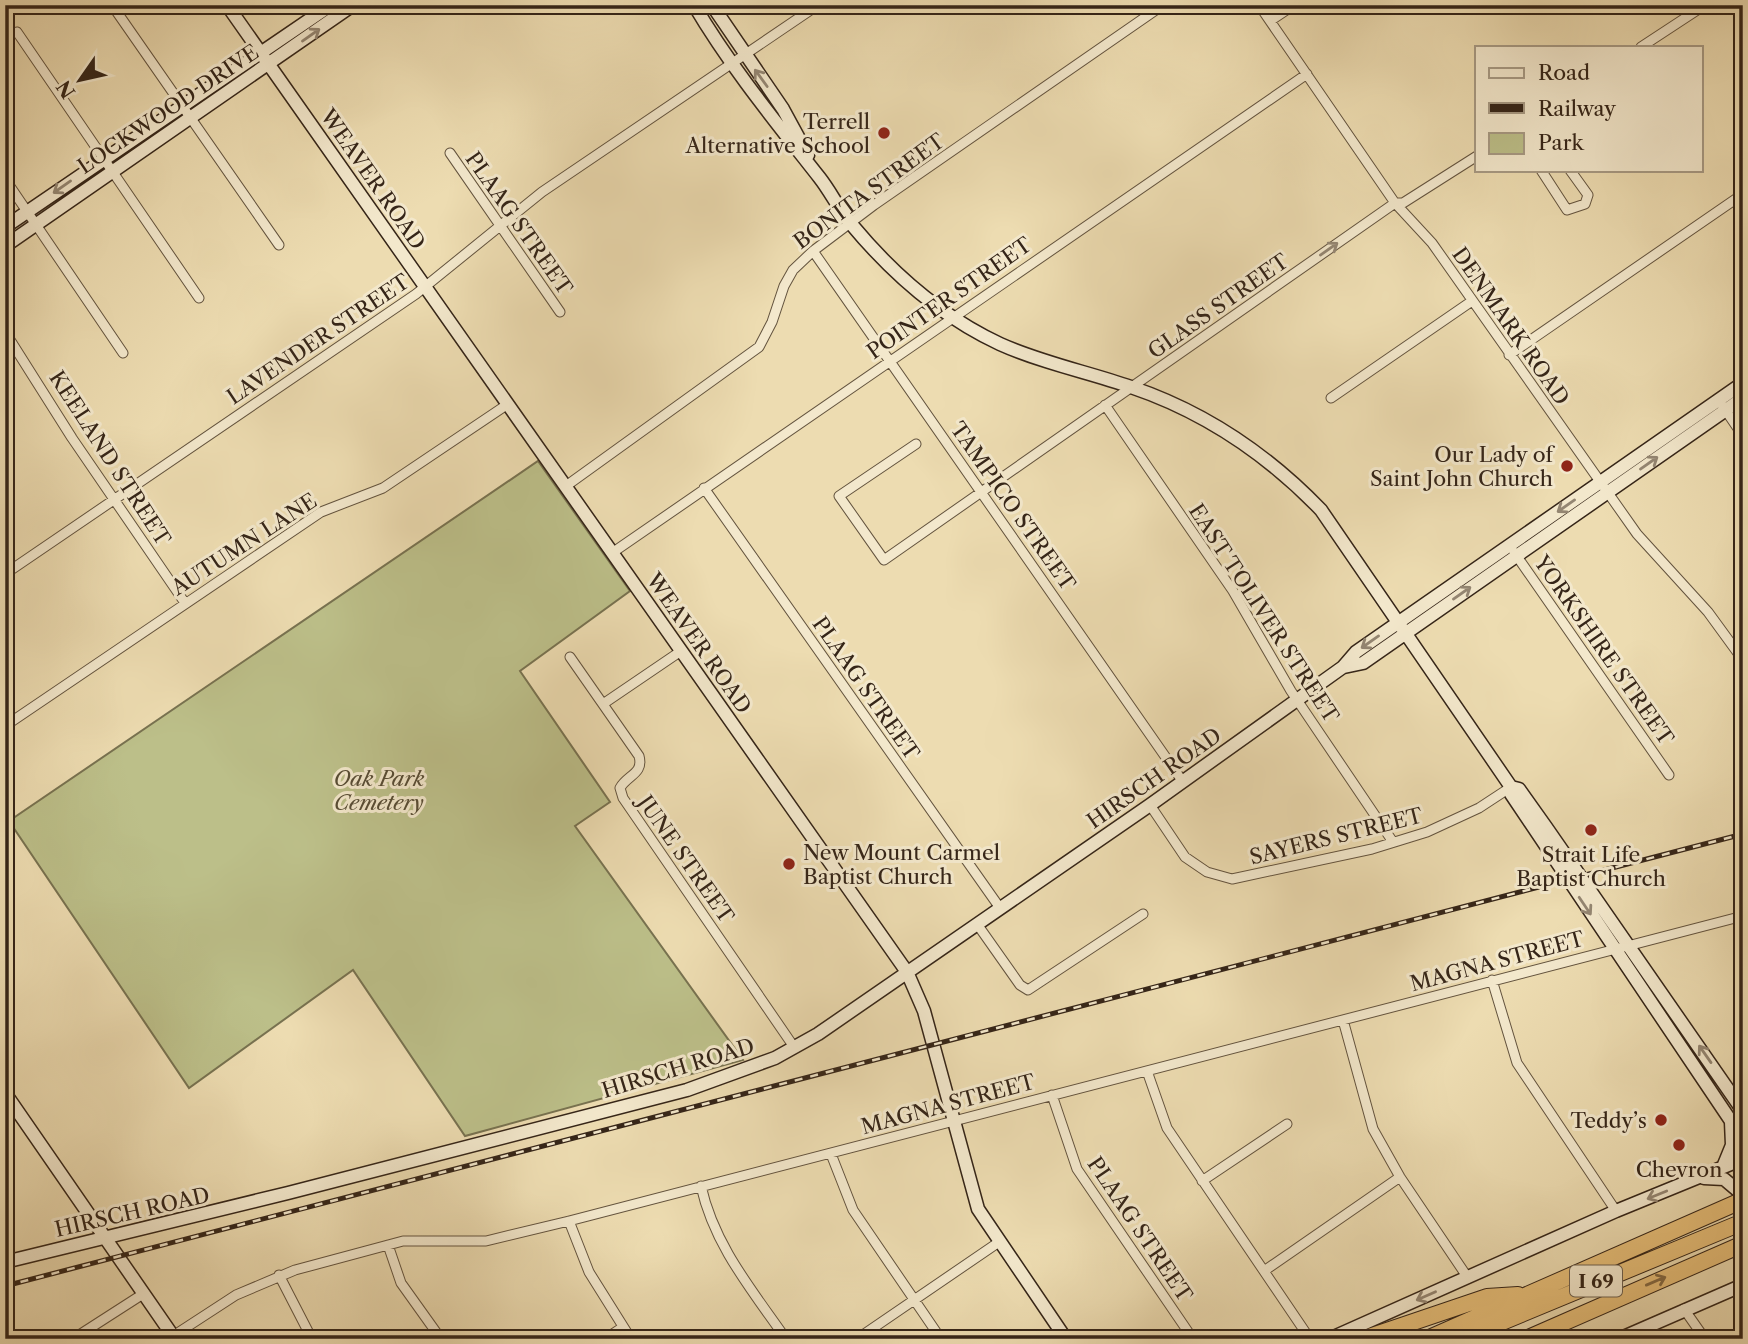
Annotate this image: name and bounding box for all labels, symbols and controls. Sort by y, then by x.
one-way arrow [301,28,320,42]
street label: LOCKWOOD DRIVE [73,39,263,179]
north arrow [46,46,116,116]
legend [1475,46,1702,172]
text: Road [1538,60,1590,85]
one-way arrow [754,70,769,88]
text: N [52,76,80,103]
text: Railway [1538,96,1616,121]
street label: WEAVER ROAD [315,103,431,254]
place label: Terrell Alternative School [684,109,870,158]
marker: Terrell Alternative School [876,125,892,141]
street label: BONITA STREET [789,128,949,254]
text: Park [1538,130,1584,155]
street label: PLAAG STREET [460,147,578,300]
one-way arrow [53,180,72,194]
street label: POINTER STREET [862,232,1036,364]
one-way arrow [1319,242,1338,256]
street label: DENMARK ROAD [1447,242,1575,410]
street label: GLASS STREET [1143,248,1293,364]
street label: LAVENDER STREET [222,269,414,409]
street label: KEELAND STREET [44,366,176,550]
street label: TAMPICO STREET [945,417,1081,595]
place label: Our Lady of Saint John Church [1370,442,1556,491]
one-way arrow [1639,456,1658,470]
marker: Our Lady of Saint John Church [1559,458,1575,474]
street label: AUTUMN LANE [166,488,321,601]
street label: EAST TOLIVER STREET [1184,499,1344,727]
one-way arrow [1557,499,1576,513]
street label: YORKSHIRE STREET [1529,550,1679,750]
street label: WEAVER ROAD [641,567,757,718]
one-way arrow [1452,586,1471,600]
street label: PLAAG STREET [807,612,925,765]
one-way arrow [1361,635,1380,649]
street label: HIRSCH ROAD [1082,722,1226,834]
park label: Oak Park Cemetery [334,766,425,815]
street label: JUNE STREET [631,788,739,928]
street label: SAYERS STREET [1247,802,1425,870]
marker: Strait Life Baptist Church [1583,822,1599,838]
place label: New Mount Carmel Baptist Church [803,840,1000,889]
place label: Strait Life Baptist Church [1516,842,1666,891]
marker: New Mount Carmel Baptist Church [781,856,797,872]
one-way arrow [1578,896,1593,915]
street label: MAGNA STREET [1407,926,1587,996]
street label: HIRSCH ROAD [599,1033,757,1103]
one-way arrow [1698,1045,1712,1064]
street label: MAGNA STREET [858,1069,1038,1139]
place label: Teddy’s [1571,1108,1647,1133]
marker: Teddy’s [1653,1112,1669,1128]
marker: Chevron [1671,1137,1687,1153]
street label: PLAAG STREET [1082,1152,1198,1306]
place label: Chevron [1636,1157,1722,1182]
street label: HIRSCH ROAD [52,1182,212,1242]
one-way arrow [1647,1189,1668,1202]
road number: I 69 [1570,1266,1622,1296]
one-way arrow [1645,1274,1666,1287]
one-way arrow [1416,1290,1438,1303]

